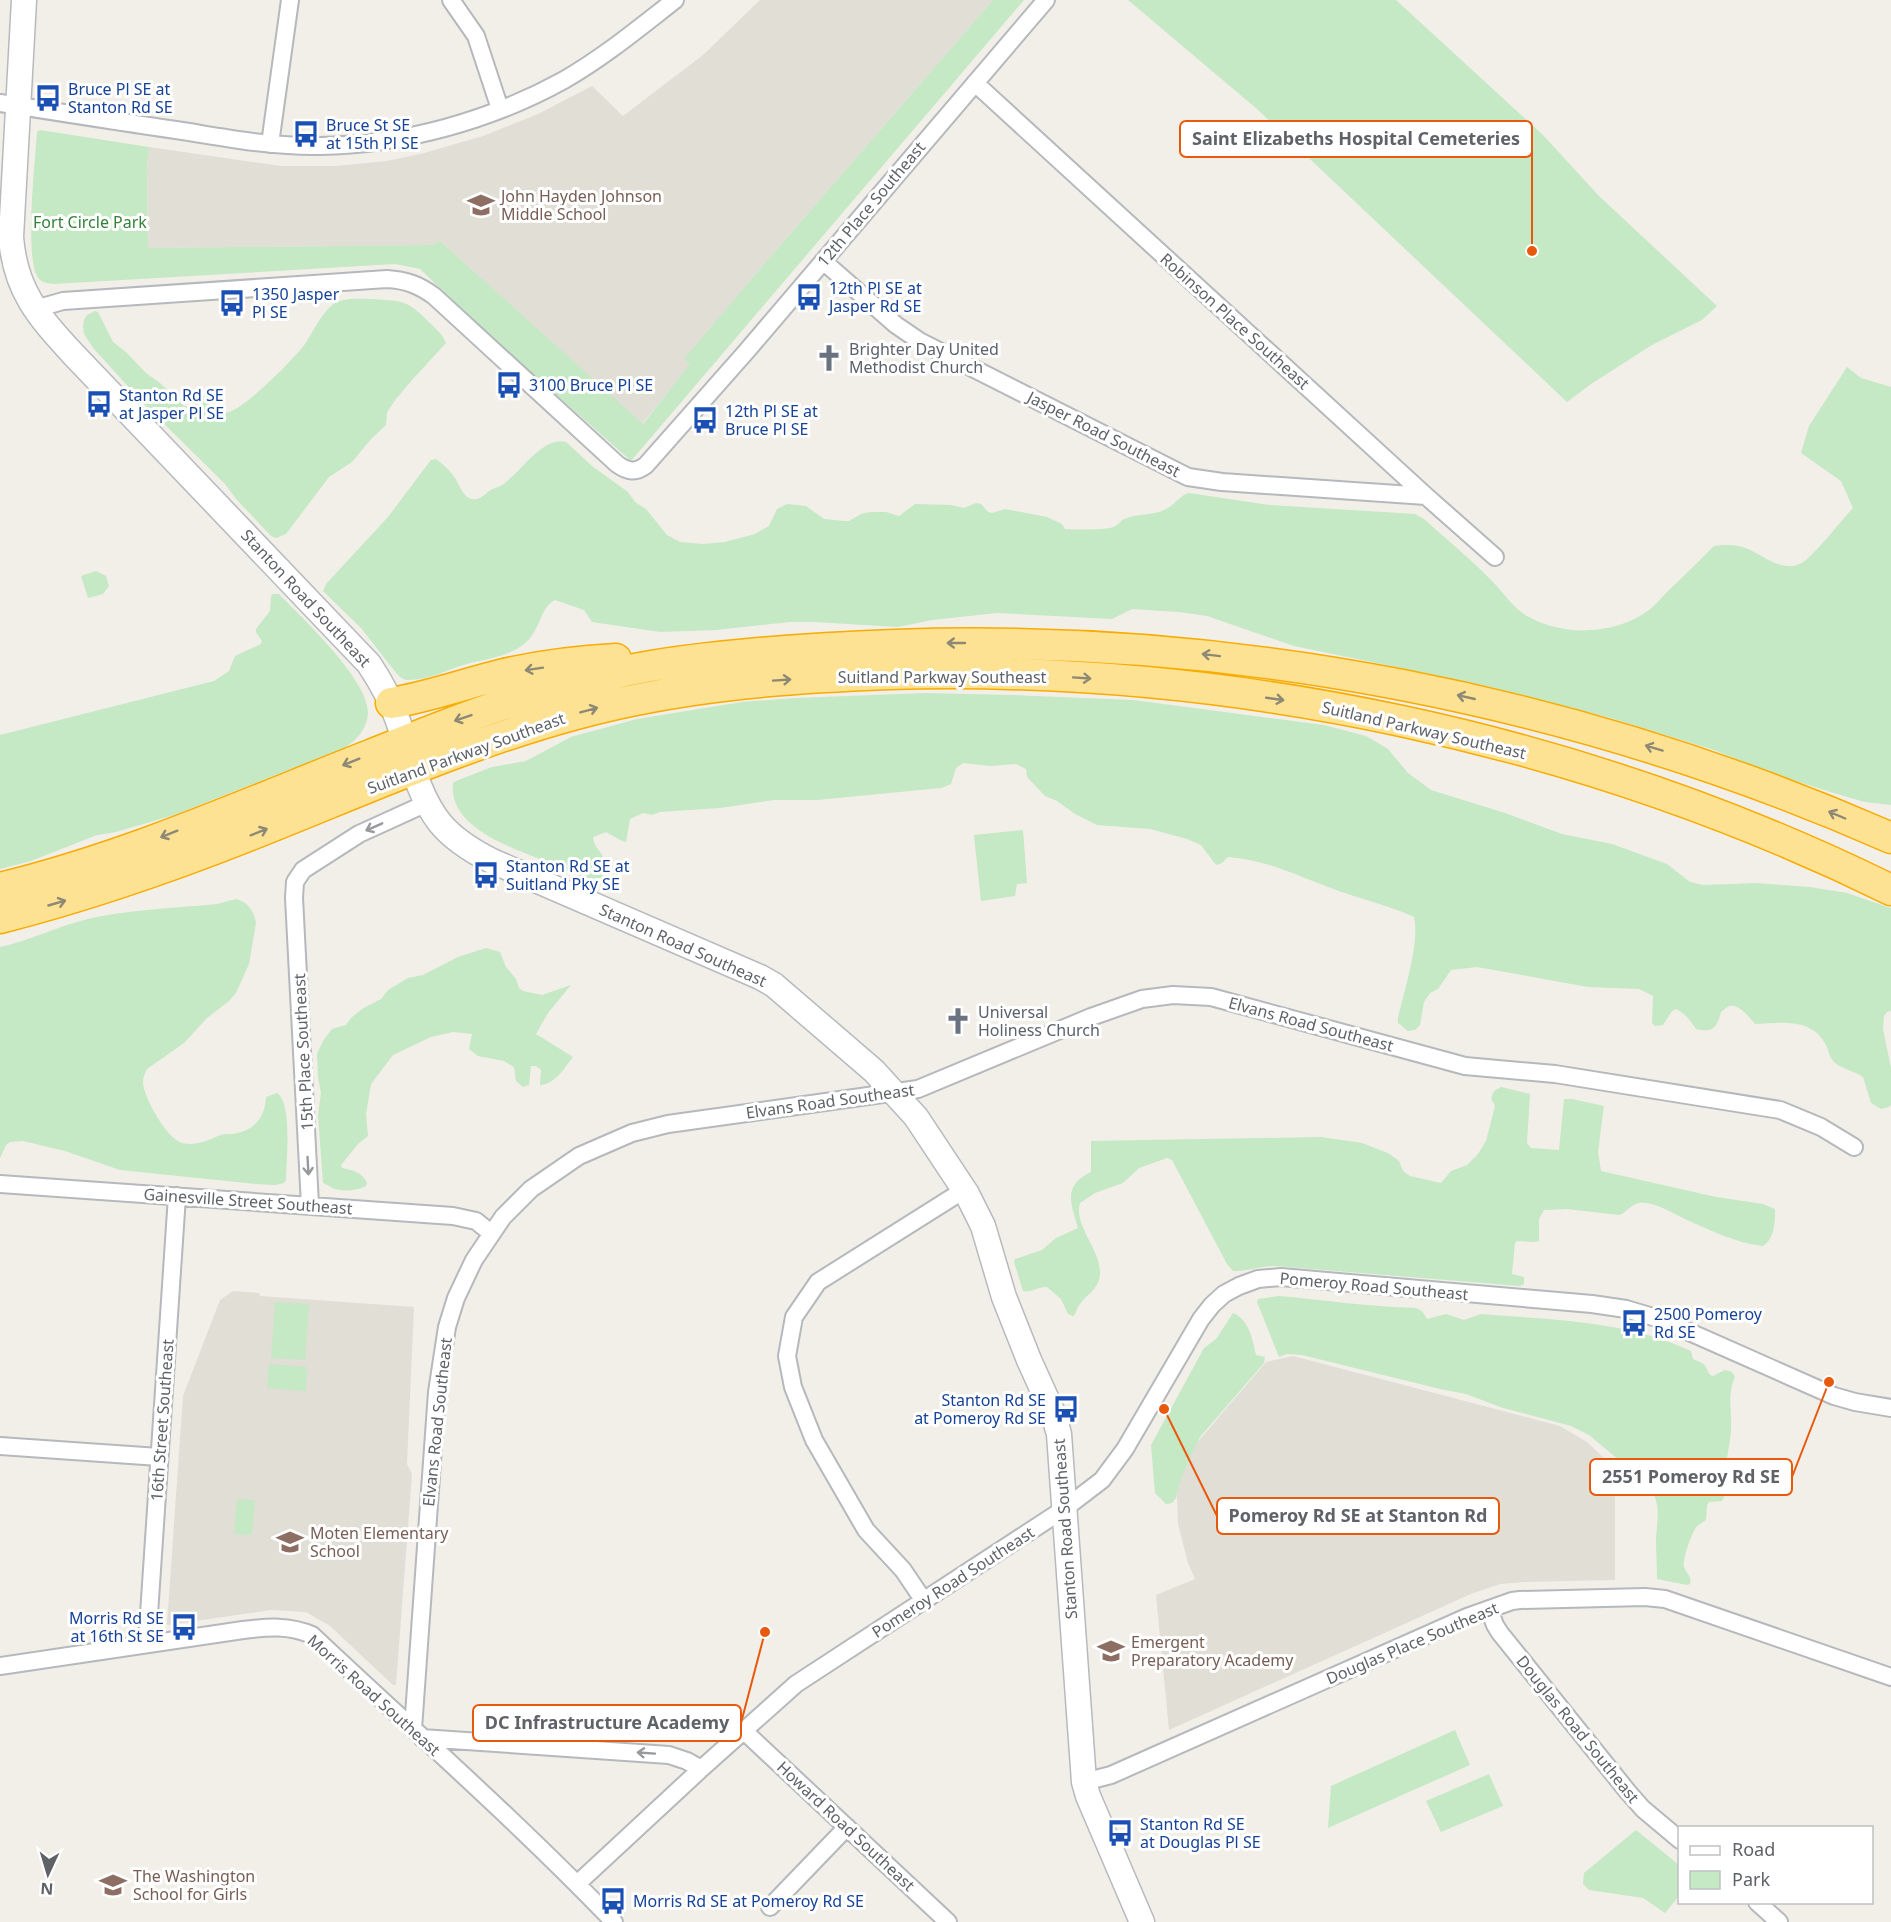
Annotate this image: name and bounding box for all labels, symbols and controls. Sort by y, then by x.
place label: Bruce Pl SE at Stanton Rd SE [68,78,173,118]
bus stop icon: Bruce Pl SE at Stanton Rd SE [33,83,63,113]
place label: Bruce St SE at 15th Pl SE [326,114,419,154]
bus stop icon: Bruce St SE at 15th Pl SE [291,119,321,149]
callout: Saint Elizabeths Hospital Cemeteries [1180,121,1532,157]
text: Saint Elizabeths Hospital Cemeteries [1192,126,1520,150]
street label: 12th Place Southeast [812,137,930,271]
place label: John Hayden Johnson Middle School [499,185,662,225]
school or university icon: John Hayden Johnson Middle School [466,190,496,220]
park label: Fort Circle Park [33,211,147,233]
street label: Robinson Place Southeast [1156,248,1315,394]
place label: 12th Pl SE at Jasper Rd SE [827,277,922,317]
bus stop icon: 12th Pl SE at Jasper Rd SE [794,282,824,312]
place label: 1350 Jasper Pl SE [252,283,340,323]
bus stop icon: 1350 Jasper Pl SE [217,288,247,318]
place label: Brighter Day United Methodist Church [849,338,999,378]
church icon: Brighter Day United Methodist Church [814,343,844,373]
bus stop icon: 3100 Bruce Pl SE [494,370,524,400]
place label: 3100 Bruce Pl SE [529,374,653,396]
place label: Stanton Rd SE at Jasper Pl SE [119,384,224,424]
street label: Jasper Road Southeast [1022,385,1184,482]
bus stop icon: Stanton Rd SE at Jasper Pl SE [84,389,114,419]
place label: 12th Pl SE at Bruce Pl SE [725,400,818,440]
bus stop icon: 12th Pl SE at Bruce Pl SE [690,405,720,435]
street label: Stanton Road Southeast [236,524,376,672]
one-way arrow [947,637,967,649]
one-way arrow [1202,650,1222,661]
one-way arrow [524,663,544,674]
street label: Suitland Parkway Southeast [838,666,1047,688]
one-way arrow [1071,673,1091,684]
one-way arrow [771,674,791,685]
one-way arrow [1457,691,1476,703]
one-way arrow [1265,693,1285,704]
street label: Suitland Parkway Southeast [1320,696,1528,764]
one-way arrow [580,704,599,716]
street label: Suitland Parkway Southeast [364,707,568,799]
one-way arrow [454,714,473,725]
one-way arrow [1645,742,1664,753]
one-way arrow [342,757,360,768]
one-way arrow [1829,808,1847,820]
one-way arrow [365,822,384,833]
one-way arrow [250,826,268,837]
one-way arrow [161,830,179,841]
place label: Stanton Rd SE at Suitland Pky SE [506,855,630,895]
bus stop icon: Stanton Rd SE at Suitland Pky SE [471,860,501,890]
one-way arrow [47,897,66,908]
street label: Stanton Road Southeast [596,898,770,992]
street label: 15th Place Southeast [288,973,318,1131]
street label: Elvans Road Southeast [1226,991,1396,1057]
place label: Universal Holiness Church [978,1001,1100,1041]
church icon: Universal Holiness Church [943,1006,973,1036]
street label: Elvans Road Southeast [744,1078,916,1124]
one-way arrow [303,1156,314,1176]
street label: Gainesville Street Southeast [143,1183,353,1219]
street label: Pomeroy Road Southeast [1279,1267,1470,1305]
place label: 2500 Pomeroy Rd SE [1654,1303,1763,1343]
bus stop icon: 2500 Pomeroy Rd SE [1619,1308,1649,1338]
street label: Elvans Road Southeast [417,1336,457,1508]
street label: 16th Street Southeast [145,1338,179,1502]
place label: Stanton Rd SE at Pomeroy Rd SE [914,1389,1046,1429]
bus stop icon: Stanton Rd SE at Pomeroy Rd SE [1051,1394,1081,1424]
street label: Stanton Road Southeast [1048,1438,1082,1620]
callout: 2551 Pomeroy Rd SE [1590,1459,1792,1495]
text: 2551 Pomeroy Rd SE [1602,1464,1780,1488]
callout: Pomeroy Rd SE at Stanton Rd [1217,1498,1499,1534]
text: Pomeroy Rd SE at Stanton Rd [1229,1503,1487,1527]
street label: Pomeroy Road Southeast [868,1521,1039,1643]
place label: Moten Elementary School [310,1522,449,1562]
school or university icon: Moten Elementary School [275,1527,305,1557]
street label: Douglas Place Southeast [1322,1597,1502,1689]
place label: Morris Rd SE at 16th St SE [69,1607,164,1647]
bus stop icon: Morris Rd SE at 16th St SE [169,1612,199,1642]
street label: Morris Road Southeast [303,1629,445,1761]
place label: Emergent Preparatory Academy [1131,1631,1294,1671]
school or university icon: Emergent Preparatory Academy [1096,1636,1126,1666]
street label: Douglas Road Southeast [1512,1651,1645,1808]
callout: DC Infrastructure Academy [473,1705,741,1741]
text: DC Infrastructure Academy [485,1710,730,1734]
one-way arrow [636,1747,656,1758]
street label: Howard Road Southeast [772,1756,920,1896]
place label: Stanton Rd SE at Douglas Pl SE [1140,1813,1261,1853]
bus stop icon: Stanton Rd SE at Douglas Pl SE [1105,1818,1135,1848]
legend [1678,1826,1873,1904]
text: Road [1732,1837,1775,1861]
north arrow [18,1844,78,1904]
place label: The Washington School for Girls [133,1865,255,1905]
text: Park [1732,1867,1770,1891]
school or university icon: The Washington School for Girls [98,1870,128,1900]
text: N [40,1878,54,1900]
bus stop icon: Morris Rd SE at Pomeroy Rd SE [598,1886,628,1916]
place label: Morris Rd SE at Pomeroy Rd SE [633,1890,864,1912]

